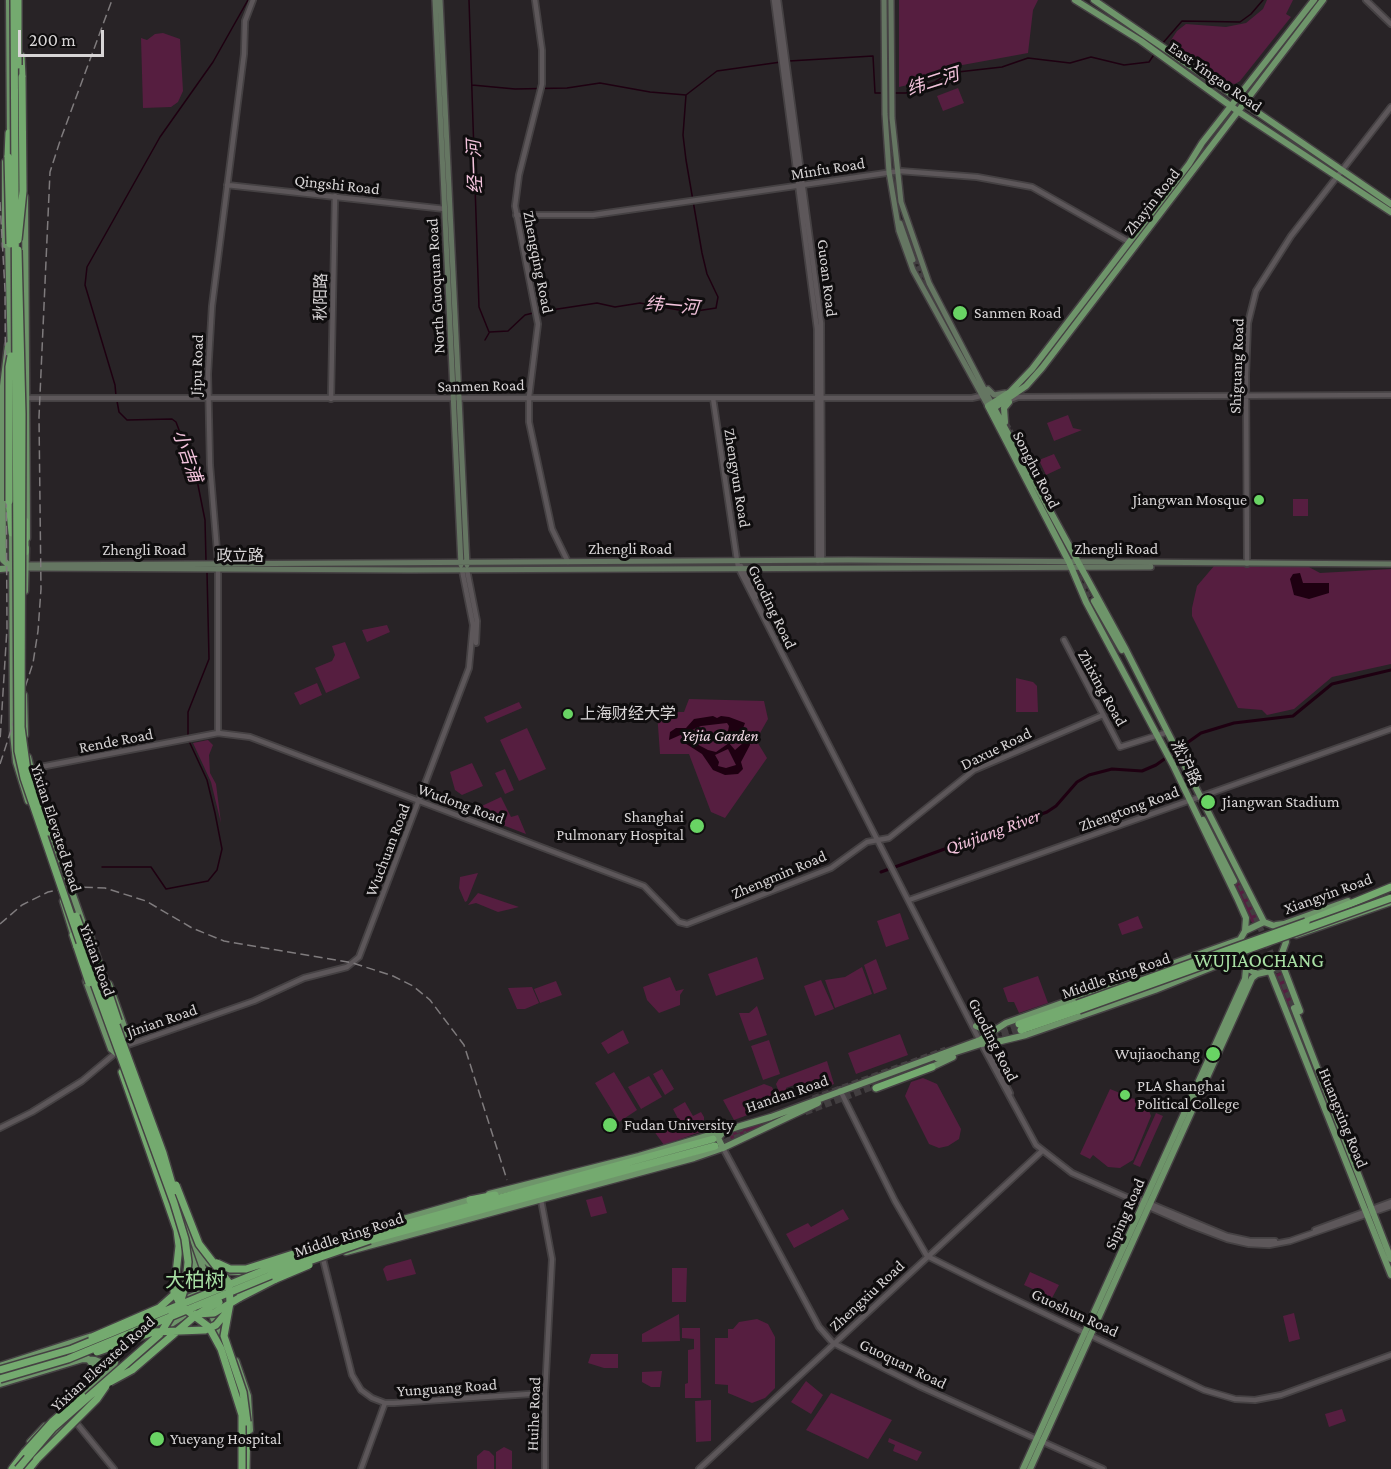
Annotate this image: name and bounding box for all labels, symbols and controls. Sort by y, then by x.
scale bar [21,18,106,56]
text: 200 m [29,30,76,50]
street label: East Yingao Road [1165,38,1265,116]
water label: 纬二河 [904,63,962,101]
water label: 经一河 [463,140,487,194]
street label: Minfu Road [790,154,866,184]
street label: Zhayin Road [1120,165,1184,239]
street label: Qingshi Road [293,171,381,199]
street label: Zhengqing Road [519,209,557,315]
street label: North Guoquan Road [423,218,449,354]
street label: Guoan Road [813,238,841,318]
street label: 秋阳路 [311,273,331,321]
water label: 纬一河 [644,293,700,319]
place label: Sanmen Road [974,303,1061,323]
marker: Sanmen Road [951,304,969,322]
street label: Shiguang Road [1226,318,1248,414]
street label: Jipu Road [186,334,208,396]
street label: Sanmen Road [437,376,525,396]
water label: 小吉浦 [168,427,206,485]
street label: Zhengyun Road [720,427,754,529]
street label: Songhu Road [1008,428,1064,512]
place label: Jiangwan Mosque [1132,490,1247,510]
marker: Jiangwan Mosque [1252,493,1266,507]
street label: Zhengli Road [588,539,672,559]
street label: Zhengli Road [1074,539,1158,559]
street label: Zhengli Road [102,540,186,560]
street label: 政立路 [216,546,264,566]
street label: Guoding Road [743,562,801,652]
street label: Zhixing Road [1073,646,1131,730]
place label: 上海财经大学 [580,704,676,724]
marker: 上海财经大学 [561,707,575,721]
street label: Rende Road [77,724,155,758]
street label: Daxue Road [957,724,1035,774]
park label: Yejia Garden [682,726,758,746]
street label: 淞沪路 [1167,737,1205,789]
street label: Yixian Elevated Road [26,762,86,894]
street label: Wudong Road [415,779,507,829]
street label: Zhengtong Road [1076,782,1182,836]
place label: Jiangwan Stadium [1222,792,1339,812]
marker: Jiangwan Stadium [1199,793,1217,811]
street label: Wuchuan Road [361,801,415,899]
water label: Qiujiang River [943,805,1043,859]
place label: Shanghai Pulmonary Hospital [556,807,684,845]
marker: Shanghai Pulmonary Hospital [688,817,706,835]
street label: Zhengmin Road [729,846,829,904]
street label: Xiangyin Road [1281,869,1375,919]
street label: Yixian Road [75,921,119,999]
street label: Middle Ring Road [1059,948,1173,1004]
district label: WUJIAOCHANG [1186,949,1332,973]
street label: Guoding Road [964,995,1022,1085]
street label: Jinian Road [124,1000,200,1042]
place label: Wujiaochang [1115,1044,1200,1064]
marker: Wujiaochang [1204,1045,1222,1063]
street label: Huangxing Road [1314,1065,1372,1171]
street label: Handan Road [743,1071,831,1117]
place label: PLA Shanghai Political College [1137,1076,1239,1114]
marker: PLA Shanghai Political College [1118,1088,1132,1102]
place label: Fudan University [624,1115,734,1135]
marker: Fudan University [601,1116,619,1134]
street label: Siping Road [1101,1175,1149,1253]
street label: Middle Ring Road [292,1208,406,1262]
street label: Zhengxiu Road [825,1256,909,1336]
district label: 大柏树 [165,1269,225,1293]
street label: Guoshun Road [1028,1284,1122,1342]
street label: Yixian Elevated Road [47,1312,159,1416]
street label: Guoquan Road [856,1335,950,1393]
street label: Yunguang Road [396,1375,498,1401]
street label: Huihe Road [523,1377,545,1451]
place label: Yueyang Hospital [170,1429,281,1449]
marker: Yueyang Hospital [148,1430,166,1448]

